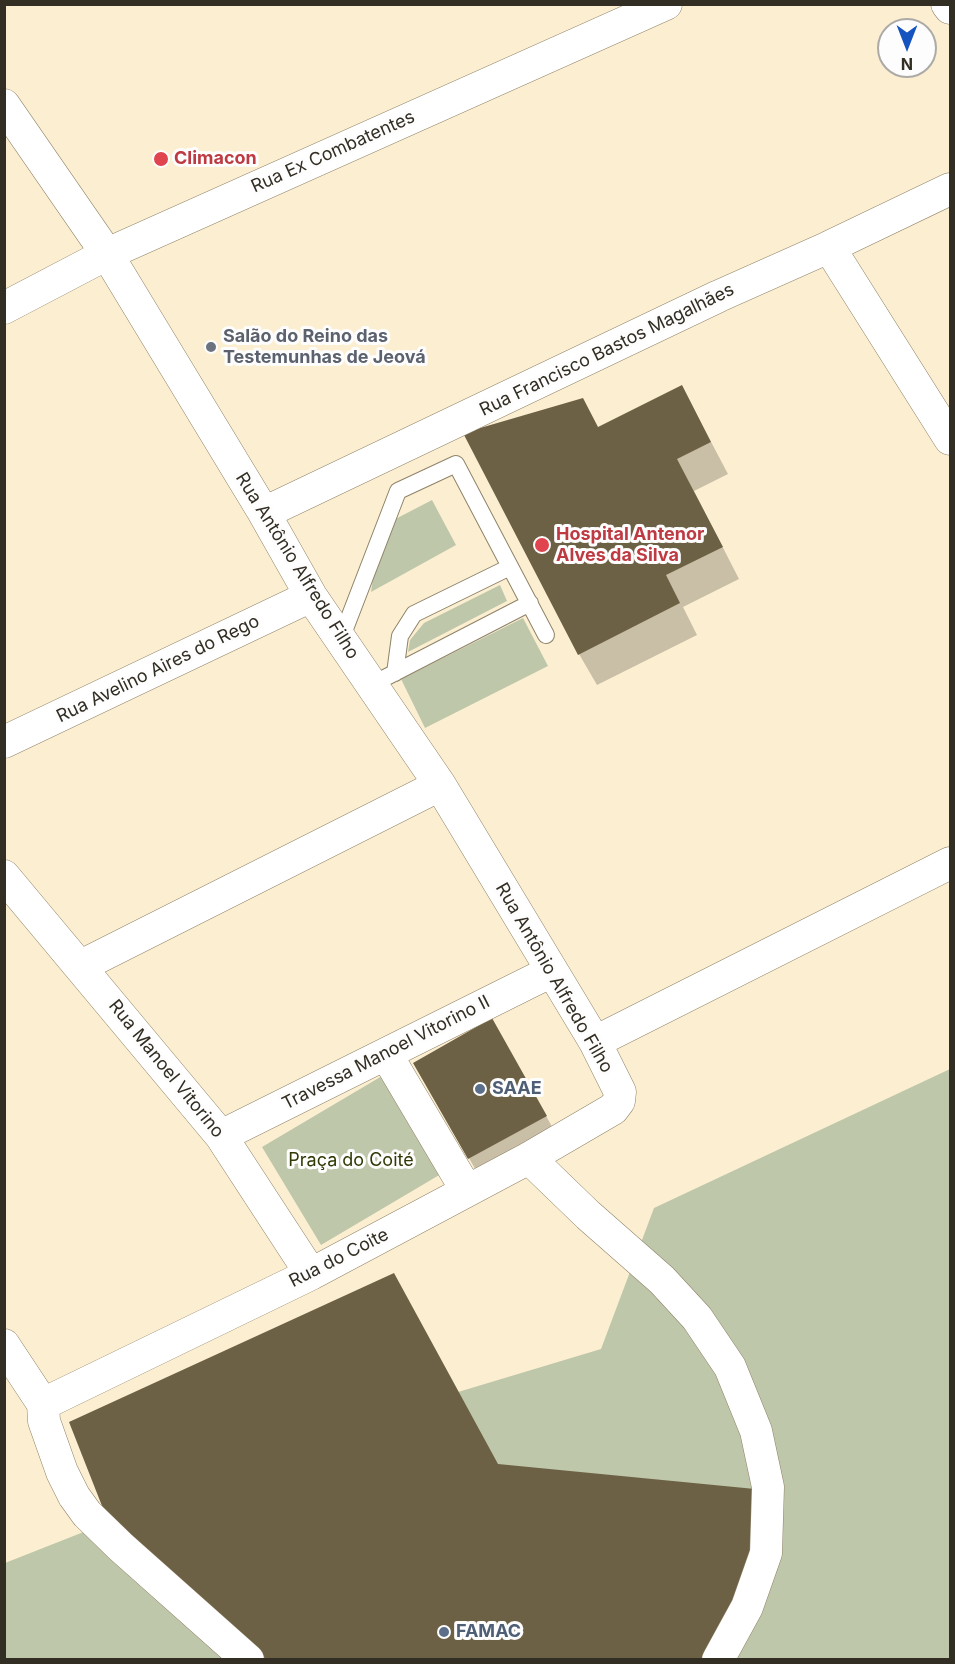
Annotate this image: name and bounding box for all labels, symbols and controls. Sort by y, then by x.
north arrow [877,18,937,78]
text: N [901,54,913,74]
street label: Rua Ex Combatentes [248,106,418,198]
place label: Climacon [174,148,257,170]
marker: Climacon [152,150,170,168]
street label: Rua Francisco Bastos Magalhães [476,279,738,421]
place label: Salão do Reino das Testemunhas de Jeová [223,326,426,368]
marker: Salão do Reino das Testemunhas de Jeová [204,340,218,354]
street label: Rua Antônio Alfredo Filho [231,469,363,663]
place label: Hospital Antenor Alves da Silva [556,524,704,566]
marker: Hospital Antenor Alves da Silva [533,536,551,554]
street label: Rua Avelino Aires do Rego [53,610,263,728]
street label: Rua Antônio Alfredo Filho [491,879,617,1077]
street label: Travessa Manoel Vitorino II [279,991,493,1115]
street label: Rua Manoel Vitorino [104,996,228,1142]
place label: SAAE [492,1078,542,1100]
marker: SAAE [473,1082,487,1096]
park label: Praça do Coité [288,1150,414,1172]
street label: Rua do Coite [286,1224,392,1292]
place label: FAMAC [456,1621,521,1643]
marker: FAMAC [437,1625,451,1639]

